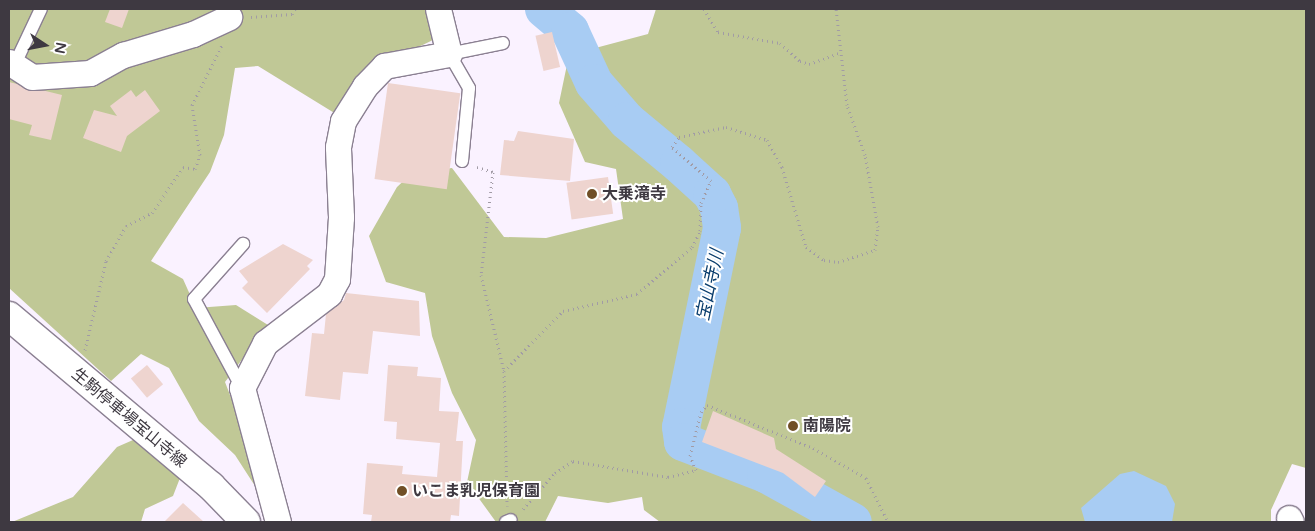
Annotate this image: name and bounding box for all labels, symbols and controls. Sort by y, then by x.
north arrow [20,20,70,70]
text: N [51,41,70,55]
place label: 大乗滝寺 [602,184,666,204]
marker: 大乗滝寺 [586,188,598,200]
water label: 宝山寺川 [692,248,728,322]
street label: 生駒停車場宝山寺線 [68,364,190,472]
place label: 南陽院 [803,416,851,436]
marker: 南陽院 [787,420,799,432]
place label: いこま乳児保育園 [412,481,540,501]
marker: いこま乳児保育園 [396,485,408,497]

